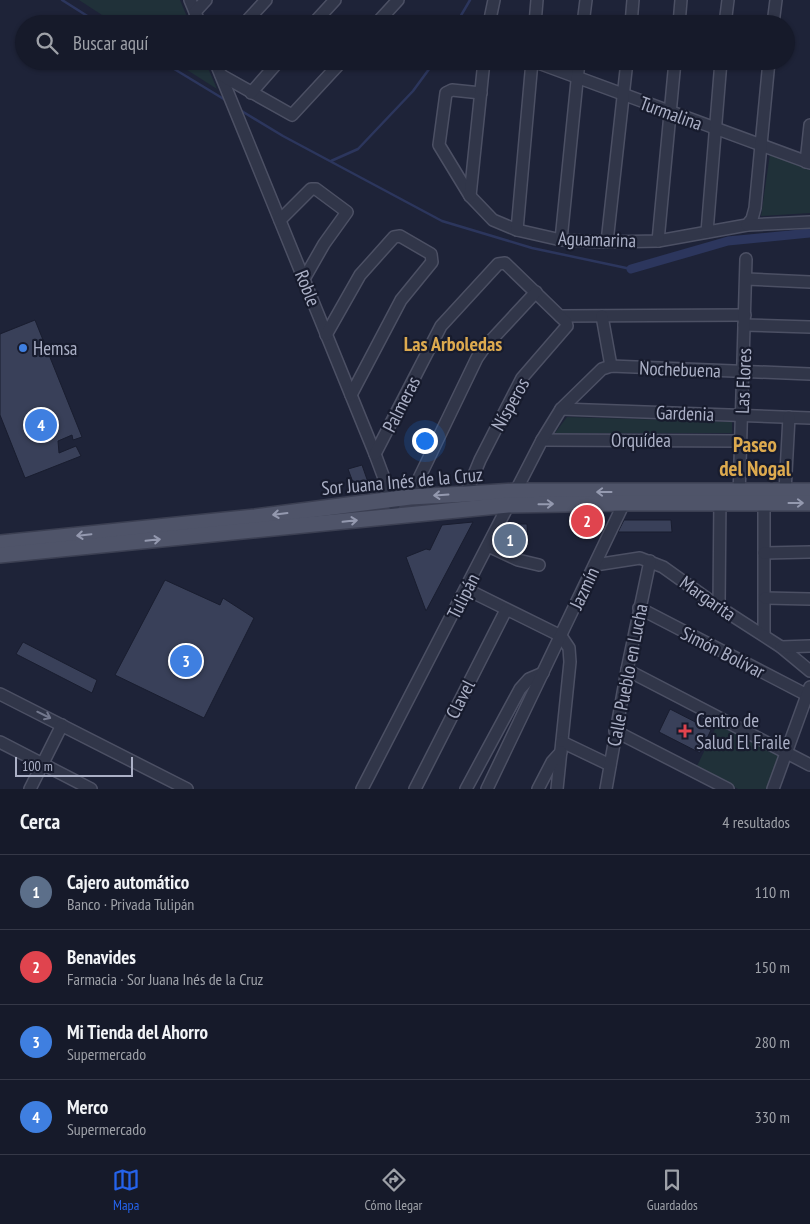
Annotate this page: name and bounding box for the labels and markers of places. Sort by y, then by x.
place label: Hemsa [33,336,77,360]
marker: Hemsa [17,342,29,354]
pin: 4 [25,406,57,444]
pin: 2 [571,502,603,540]
pin: 1 [494,521,526,559]
pin: 3 [170,642,202,680]
place label: Centro de Salud El Fraile [696,708,790,754]
marker: Centro de Salud El Fraile [678,724,692,738]

